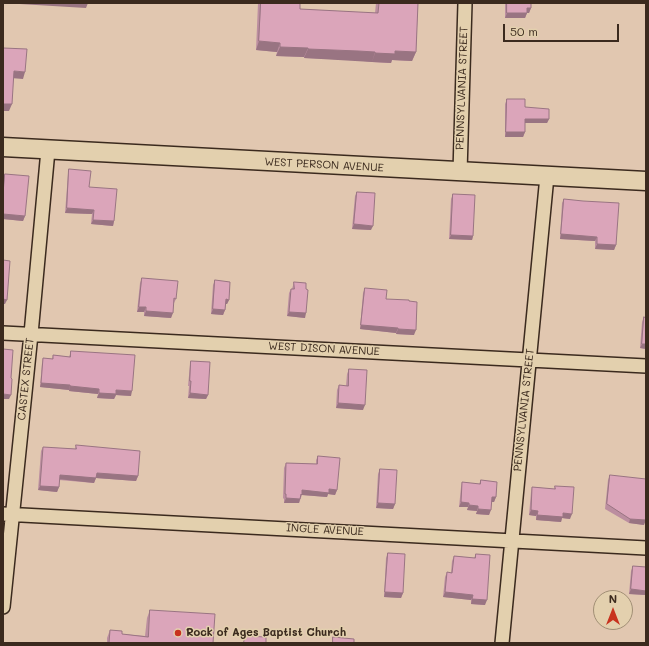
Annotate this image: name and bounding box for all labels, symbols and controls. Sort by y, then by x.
scale bar [505,16,621,42]
text: 50 m [510,23,538,39]
street label: PENNSYLVANIA STREET [453,26,471,150]
street label: WEST PERSON AVENUE [264,155,384,175]
street label: CASTEX STREET [15,337,37,421]
street label: WEST DISON AVENUE [268,339,380,359]
street label: PENNSYLVANIA STREET [511,348,537,472]
street label: INGLE AVENUE [286,521,364,539]
north arrow [593,590,633,630]
text: N [609,591,617,606]
place label: Rock of Ages Baptist Church [186,626,346,640]
marker: Rock of Ages Baptist Church [173,628,183,638]

